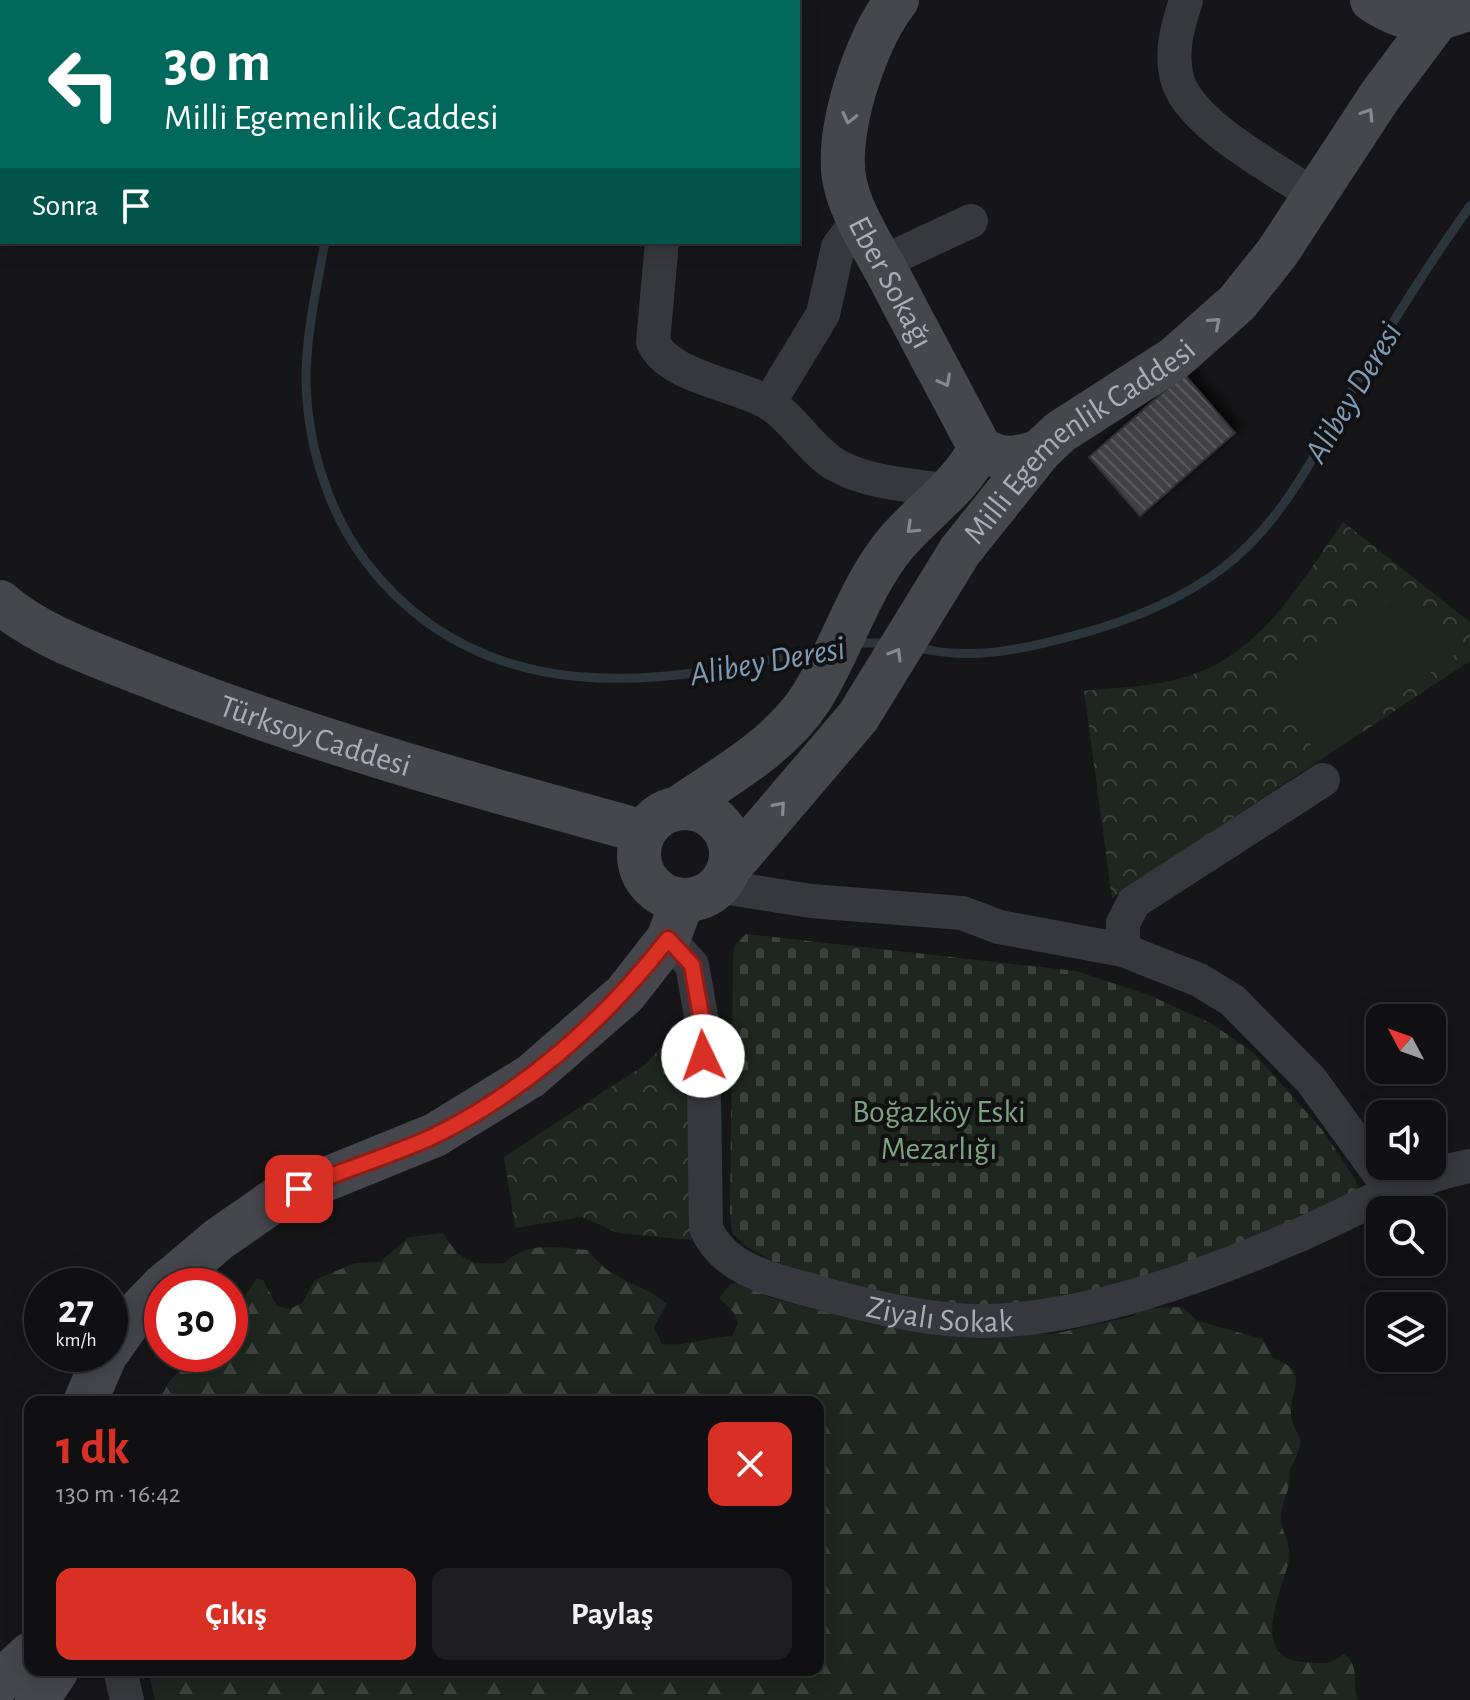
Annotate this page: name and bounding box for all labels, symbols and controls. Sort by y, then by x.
icon: left [32,32,136,136]
text: 30 m [164,35,271,91]
text: Milli Egemenlik Caddesi [164,100,499,136]
one-way arrow [1359,108,1374,123]
one-way arrow [841,111,858,124]
icon: arrive [114,184,158,228]
text: Sonra [32,191,98,221]
street label: Eber Sokağı [842,211,939,354]
water label: Alibey Deresi [1298,317,1409,470]
one-way arrow [1205,318,1220,332]
street label: Milli Egemenlik Caddesi [958,333,1202,550]
one-way arrow [935,373,950,388]
one-way arrow [907,519,921,533]
water label: Alibey Deresi [686,632,847,692]
one-way arrow [886,648,902,663]
street label: Türksoy Caddesi [215,690,415,782]
one-way arrow [770,802,784,817]
north arrow [1366,1004,1446,1084]
map controls [1366,1004,1446,1372]
position arrow [661,1014,745,1098]
park label: Boğazköy Eski Mezarlığı [852,1096,1026,1165]
button: sound [1366,1100,1446,1180]
pin [265,1155,333,1223]
icon: arrive [277,1167,321,1211]
button: search [1366,1196,1446,1276]
speed limit sign: 30 [144,1268,248,1372]
text: 27 [58,1290,94,1330]
street label: Ziyalı Sokak [864,1291,1015,1338]
button: layers [1366,1292,1446,1372]
text: km/h [55,1330,97,1350]
button: close [708,1422,792,1506]
text: 1 dk [56,1425,130,1473]
text: 130 m · 16:42 [56,1481,180,1507]
button: Çıkış [56,1568,416,1660]
button: Paylaş [432,1568,792,1660]

